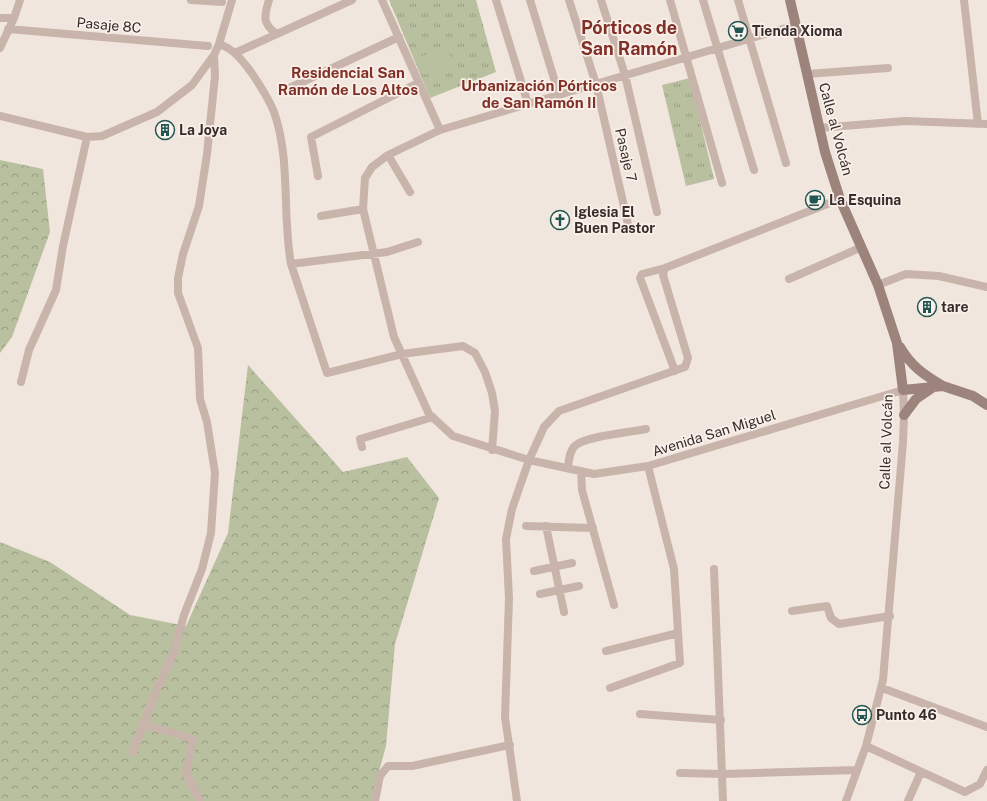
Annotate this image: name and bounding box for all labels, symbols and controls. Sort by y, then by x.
street label: Pasaje 8C [76,14,142,36]
district label: Pórticos de San Ramón [581,17,677,59]
supermarket icon: Tienda Xioma [727,20,749,42]
place label: Tienda Xioma [752,23,843,39]
district label: Residencial San Ramón de Los Altos [278,64,418,98]
district label: Urbanización Pórticos de San Ramón II [461,77,617,111]
street label: Calle al Volcán [816,81,856,177]
building icon: La Joya [154,119,176,141]
place label: La Joya [179,122,227,138]
street label: Pasaje 7 [612,127,640,183]
cafe icon: La Esquina [804,189,826,211]
place label: La Esquina [829,192,901,208]
place label: Iglesia El Buen Pastor [574,204,655,236]
church icon: Iglesia El Buen Pastor [549,209,571,231]
building icon: tare [916,296,938,318]
place label: tare [941,299,969,315]
street label: Calle al Volcán [876,394,896,490]
street label: Avenida San Miguel [650,407,778,459]
bus stop icon: Punto 46 [851,704,873,726]
place label: Punto 46 [876,707,937,723]

